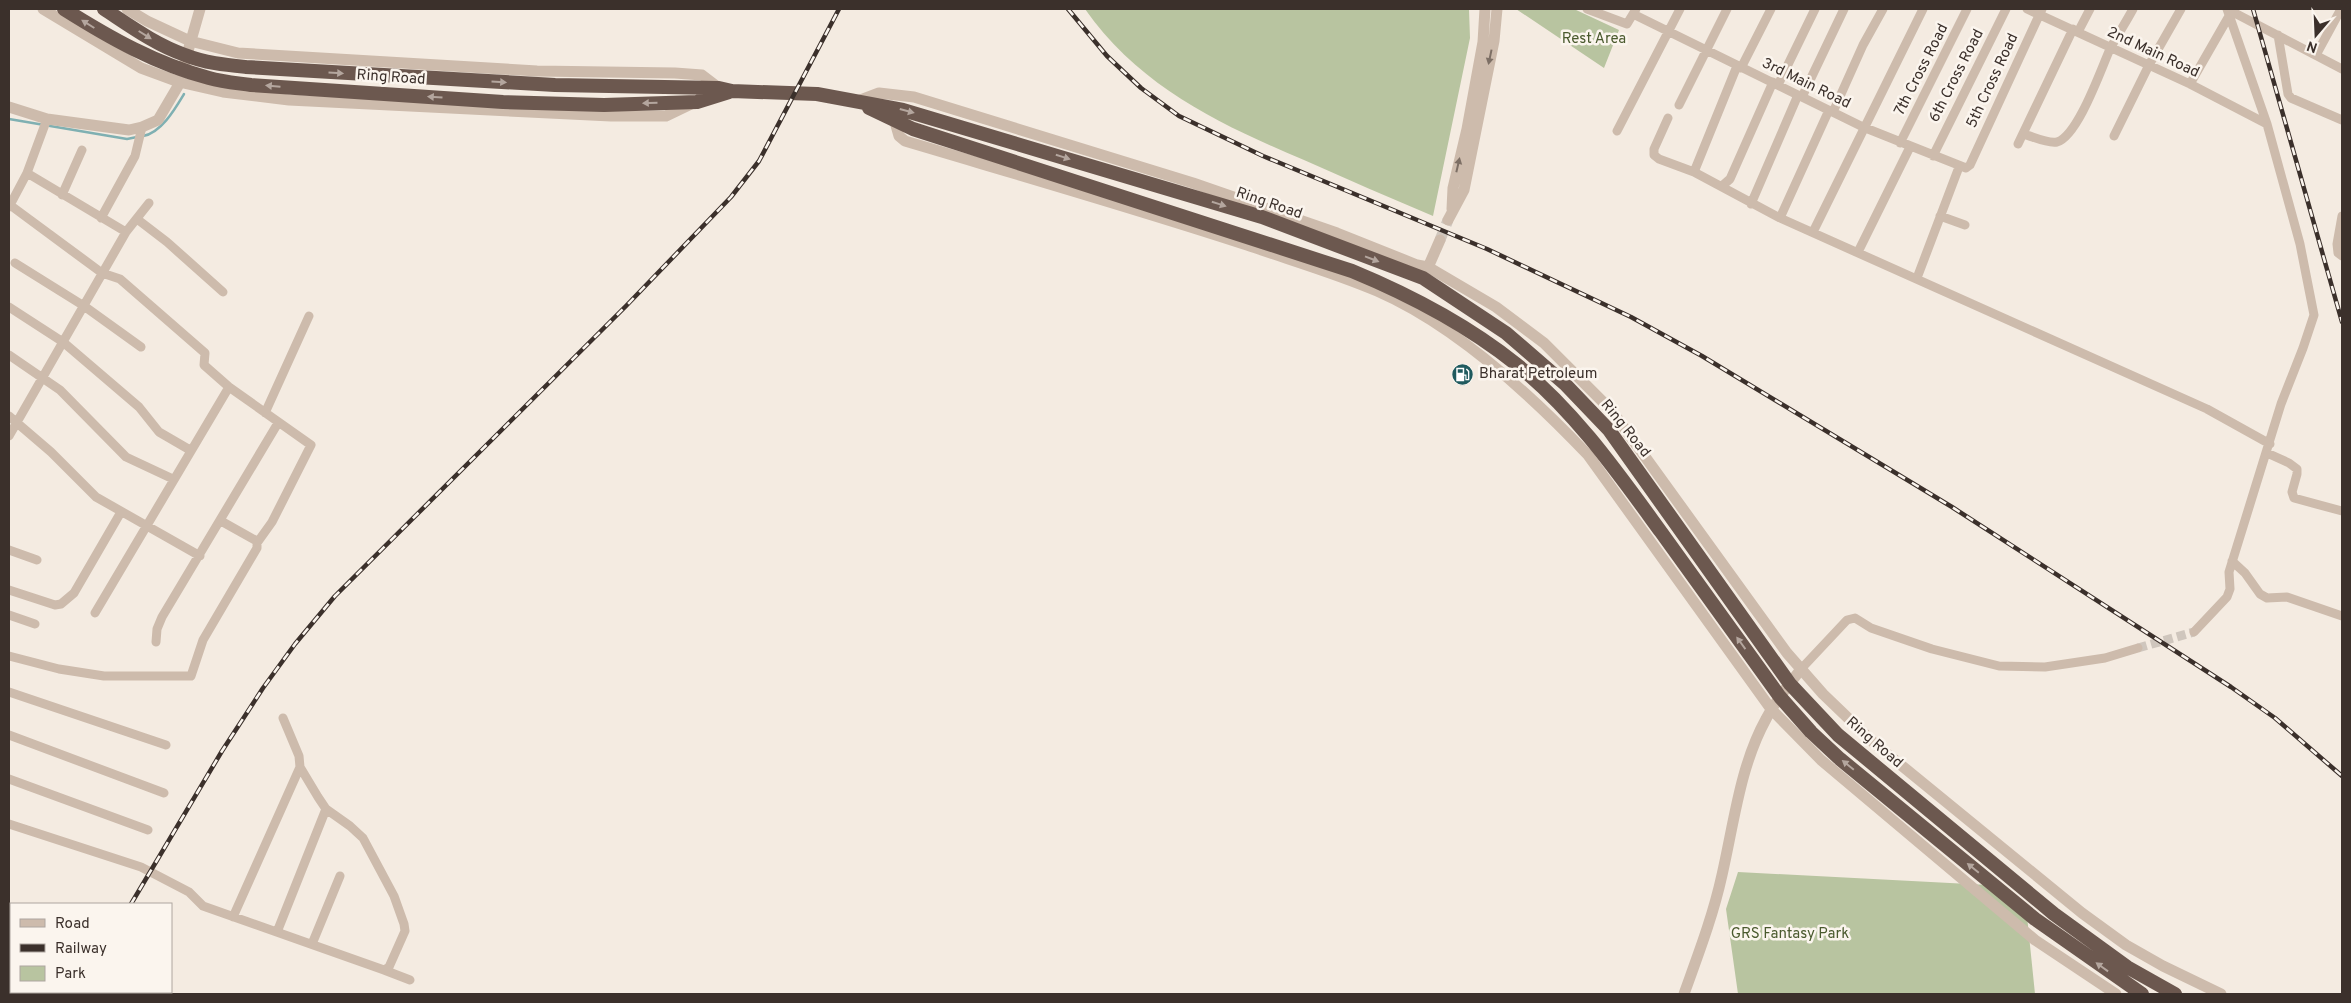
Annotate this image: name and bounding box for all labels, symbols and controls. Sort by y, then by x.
north arrow [2291,10,2341,60]
one-way arrow [82,19,95,29]
street label: 7th Cross Road [1891,21,1953,119]
street label: 2nd Main Road [2104,23,2202,83]
street label: 6th Cross Road [1925,26,1989,126]
one-way arrow [139,30,152,40]
park label: Rest Area [1562,30,1626,49]
street label: 5th Cross Road [1963,31,2023,131]
text: N [2305,36,2320,56]
one-way arrow [1486,49,1494,65]
street label: 3rd Main Road [1758,54,1854,114]
street label: Ring Road [356,66,426,90]
one-way arrow [329,69,345,77]
one-way arrow [491,78,507,86]
one-way arrow [265,82,281,90]
one-way arrow [427,93,443,101]
one-way arrow [642,99,658,107]
one-way arrow [900,107,915,115]
one-way arrow [1056,154,1071,162]
one-way arrow [1454,157,1462,172]
street label: Ring Road [1233,184,1305,224]
one-way arrow [1211,200,1226,208]
one-way arrow [1364,256,1379,263]
fuel station icon: Bharat Petroleum [1451,362,1475,386]
place label: Bharat Petroleum [1479,365,1597,384]
street label: Ring Road [1596,396,1654,462]
one-way arrow [1736,636,1746,650]
street label: Ring Road [1842,713,1906,773]
one-way arrow [1841,760,1854,771]
one-way arrow [1967,863,1980,874]
legend [10,903,172,993]
text: Road [55,915,90,934]
park label: GRS Fantasy Park [1731,925,1849,944]
text: Railway [55,940,107,959]
one-way arrow [2095,962,2109,972]
text: Park [55,965,86,984]

